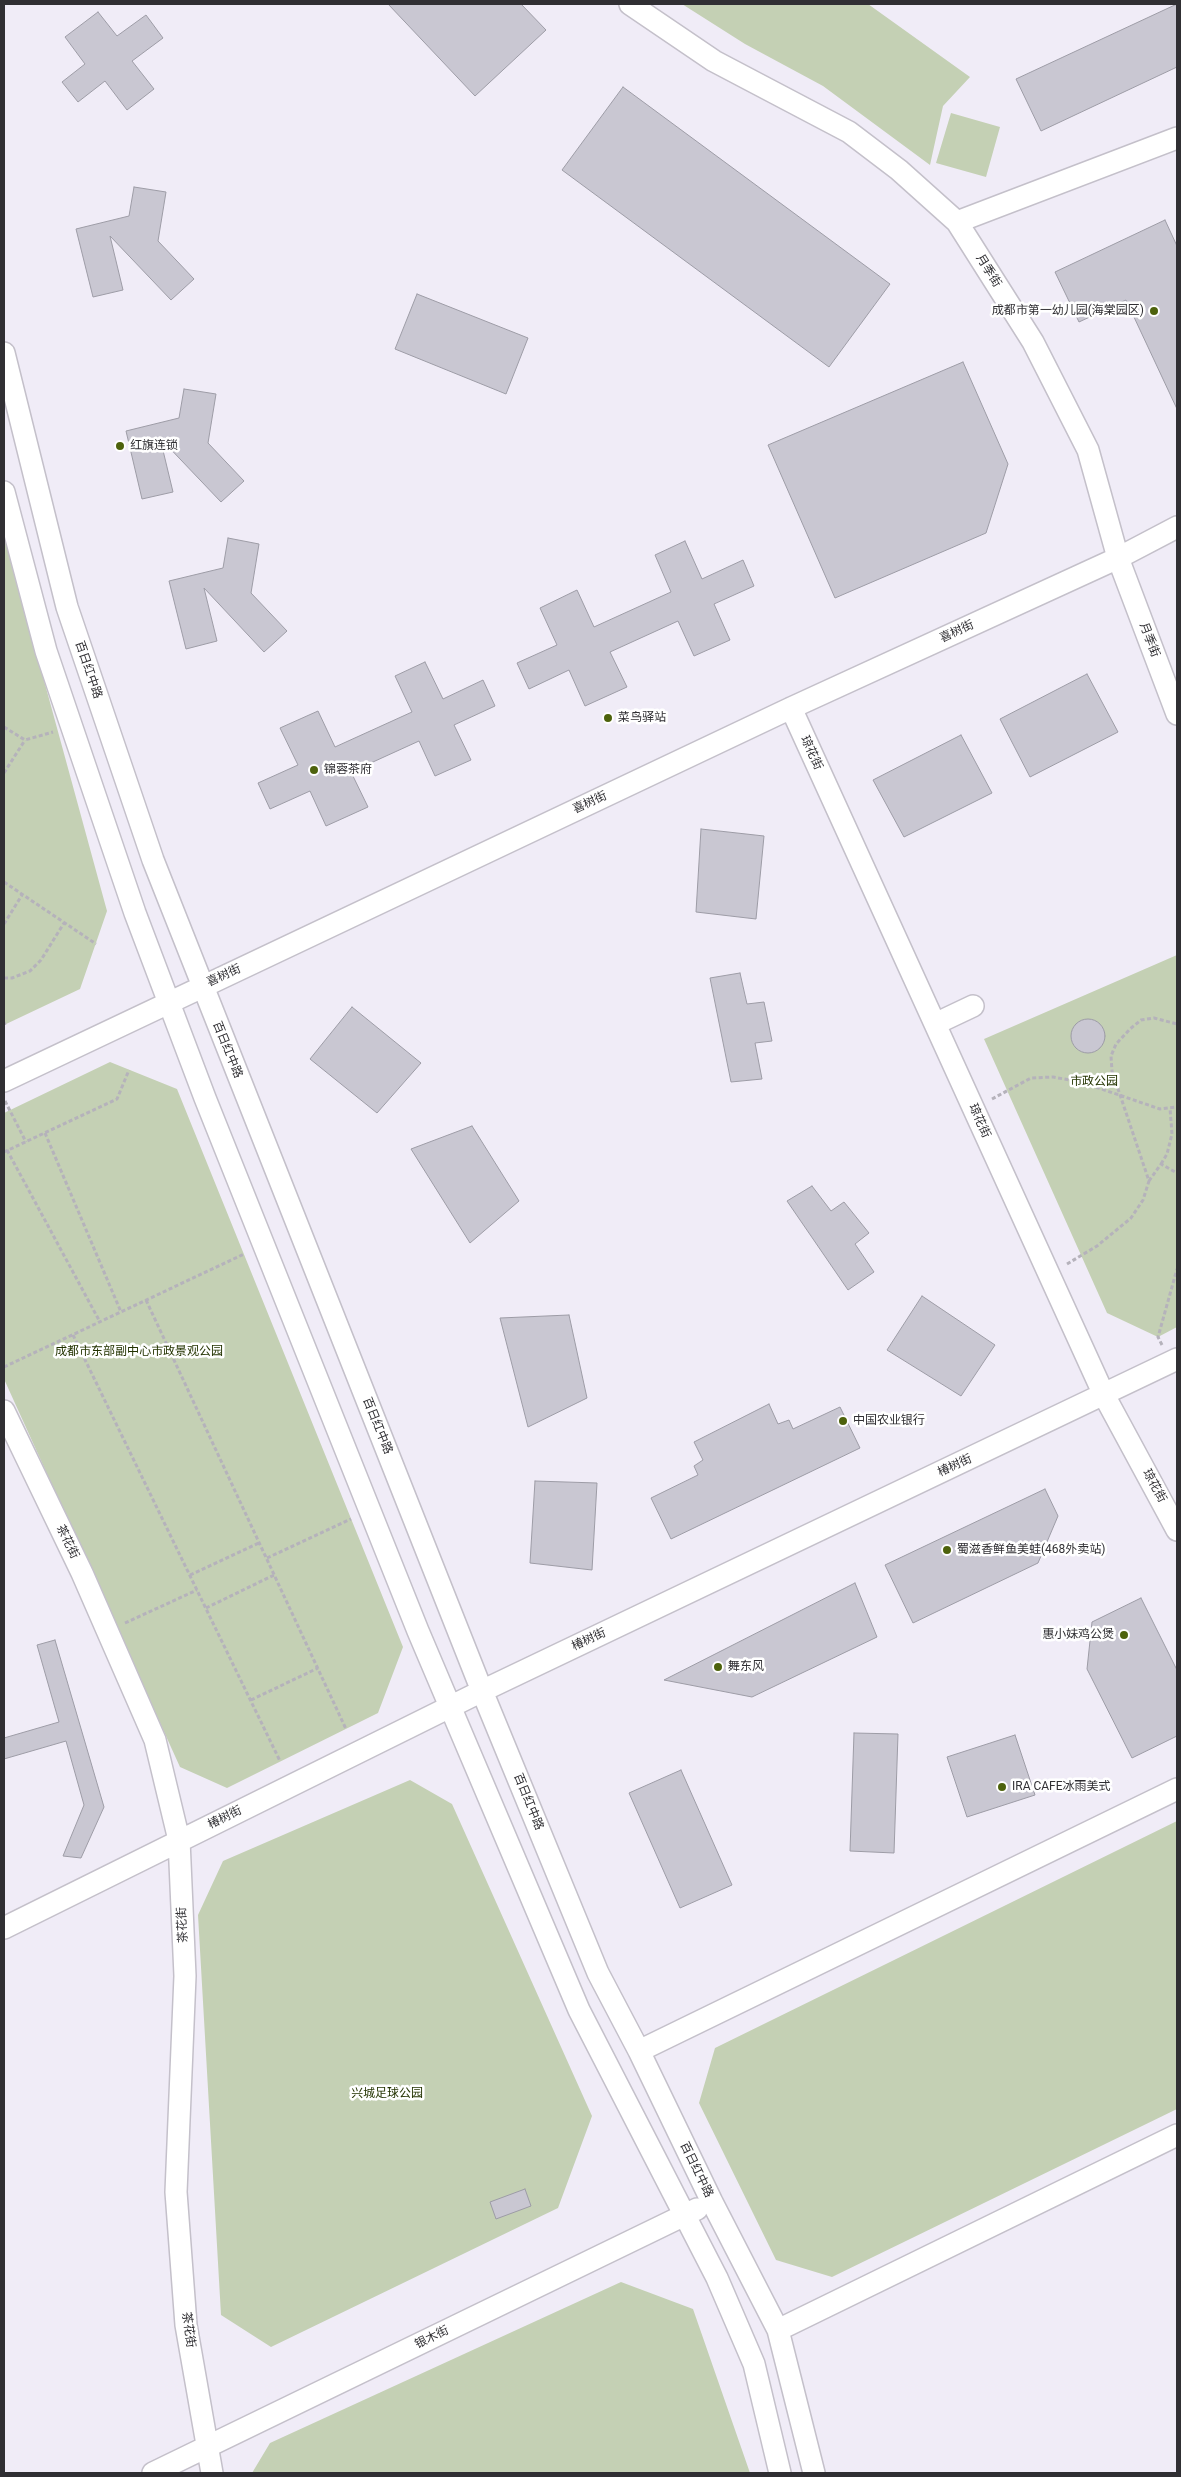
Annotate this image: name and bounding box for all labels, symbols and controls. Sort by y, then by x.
street label: 月季街 [972,252,1004,290]
place label: 成都市第一幼儿园(海棠园区) [992,304,1144,318]
marker: 成都市第一幼儿园(海棠园区) [1148,305,1160,317]
place label: 红旗连锁 [130,439,178,453]
marker: 红旗连锁 [114,440,126,452]
street label: 喜树街 [938,618,976,646]
street label: 月季街 [1136,621,1162,659]
street label: 百日红中路 [71,639,105,701]
place label: 菜鸟驿站 [618,711,666,725]
marker: 菜鸟驿站 [602,712,614,724]
street label: 琼花街 [797,734,825,772]
place label: 锦蓉茶府 [324,763,372,777]
marker: 锦蓉茶府 [308,764,320,776]
street label: 喜树街 [571,789,609,817]
street label: 喜树街 [205,962,243,990]
street label: 百日红中路 [209,1019,245,1081]
park label: 市政公园 [1070,1075,1118,1089]
street label: 琼花街 [965,1102,993,1140]
park label: 成都市东部副中心市政景观公园 [55,1345,223,1359]
street label: 百日红中路 [359,1395,395,1457]
place label: 中国农业银行 [853,1414,925,1428]
marker: 中国农业银行 [837,1415,849,1427]
street label: 椿树街 [936,1452,974,1480]
street label: 琼花街 [1139,1467,1169,1505]
street label: 茶花街 [53,1523,81,1561]
place label: 蜀滋香鲜鱼美蛙(468外卖站) [957,1543,1106,1557]
marker: 蜀滋香鲜鱼美蛙(468外卖站) [941,1544,953,1556]
street label: 椿树街 [570,1626,608,1654]
place label: 惠小妹鸡公煲 [1042,1628,1114,1642]
marker: 惠小妹鸡公煲 [1118,1629,1130,1641]
place label: 舞东风 [728,1660,764,1674]
marker: 舞东风 [712,1661,724,1673]
street label: 百日红中路 [510,1771,546,1833]
place label: IRA CAFE冰雨美式 [1012,1780,1111,1794]
marker: IRA CAFE冰雨美式 [996,1781,1008,1793]
street label: 椿树街 [206,1804,244,1832]
street label: 茶花街 [175,1907,191,1943]
park label: 兴城足球公园 [351,2087,423,2101]
street label: 百日红中路 [676,2140,716,2200]
street label: 茶花街 [178,2311,198,2349]
street label: 银木街 [413,2324,451,2352]

